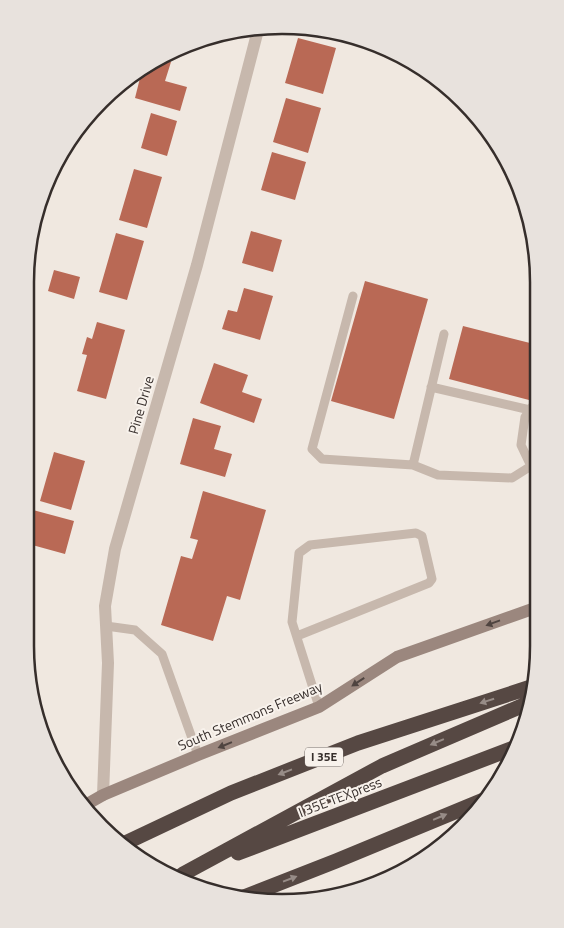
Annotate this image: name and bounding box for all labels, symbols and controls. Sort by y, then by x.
street label: Pine Drive [122,373,159,436]
one-way arrow [485,620,500,627]
street label: South Stemmons Freeway [174,675,326,756]
one-way arrow [352,678,365,687]
one-way arrow [480,698,495,706]
one-way arrow [429,738,444,746]
one-way arrow [218,741,232,749]
road number: I 35E [305,748,343,766]
one-way arrow [277,769,292,776]
street label: I 35E TEXpress [295,771,385,822]
one-way arrow [433,813,447,821]
one-way arrow [283,875,298,883]

